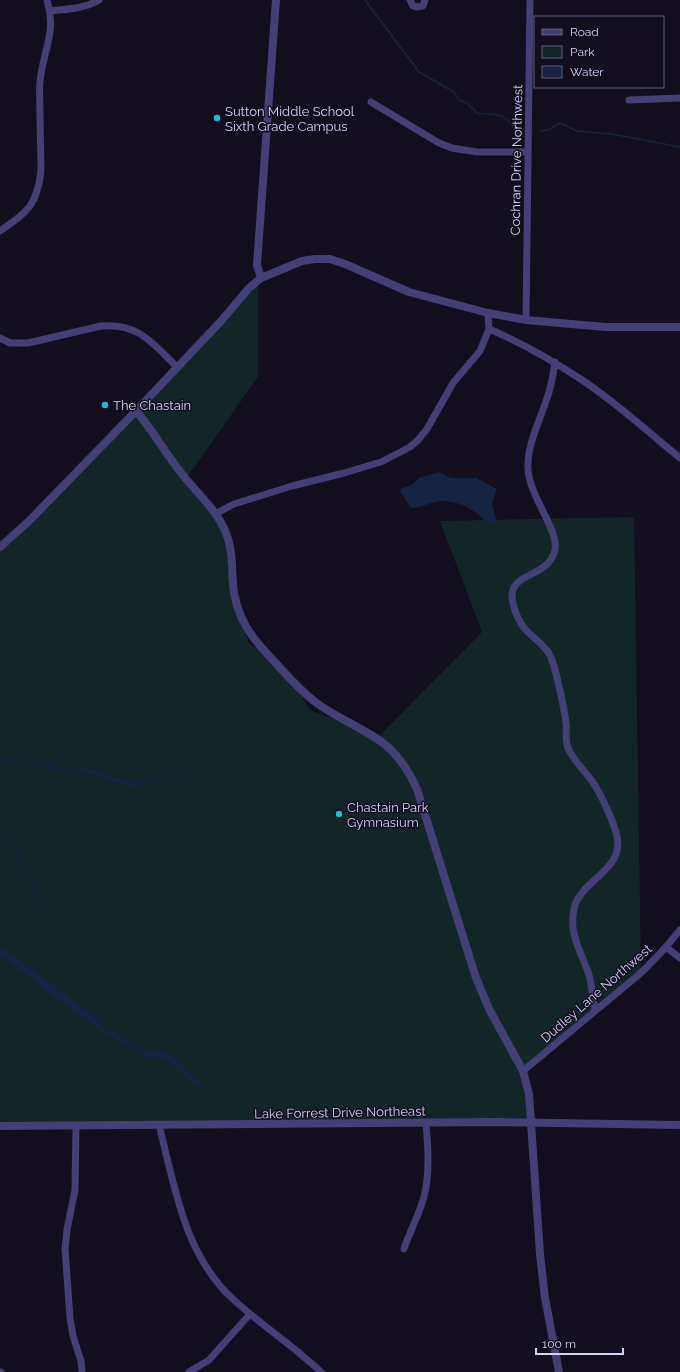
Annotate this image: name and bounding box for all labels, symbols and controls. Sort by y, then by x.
legend [534,16,664,88]
text: Road [570,25,599,39]
text: Park [570,45,595,59]
text: Water [570,65,604,79]
street label: Cochran Drive Northwest [508,84,525,236]
place label: Sutton Middle School Sixth Grade Campus [225,104,355,134]
marker: Sutton Middle School Sixth Grade Campus [212,113,222,123]
place label: The Chastain [113,398,191,413]
marker: The Chastain [100,400,110,410]
place label: Chastain Park Gymnasium [347,800,429,830]
marker: Chastain Park Gymnasium [334,809,344,819]
street label: Dudley Lane Northwest [538,941,655,1046]
street label: Lake Forrest Drive Northeast [254,1103,426,1121]
scale bar [536,1330,623,1356]
text: 100 m [542,1337,576,1351]

